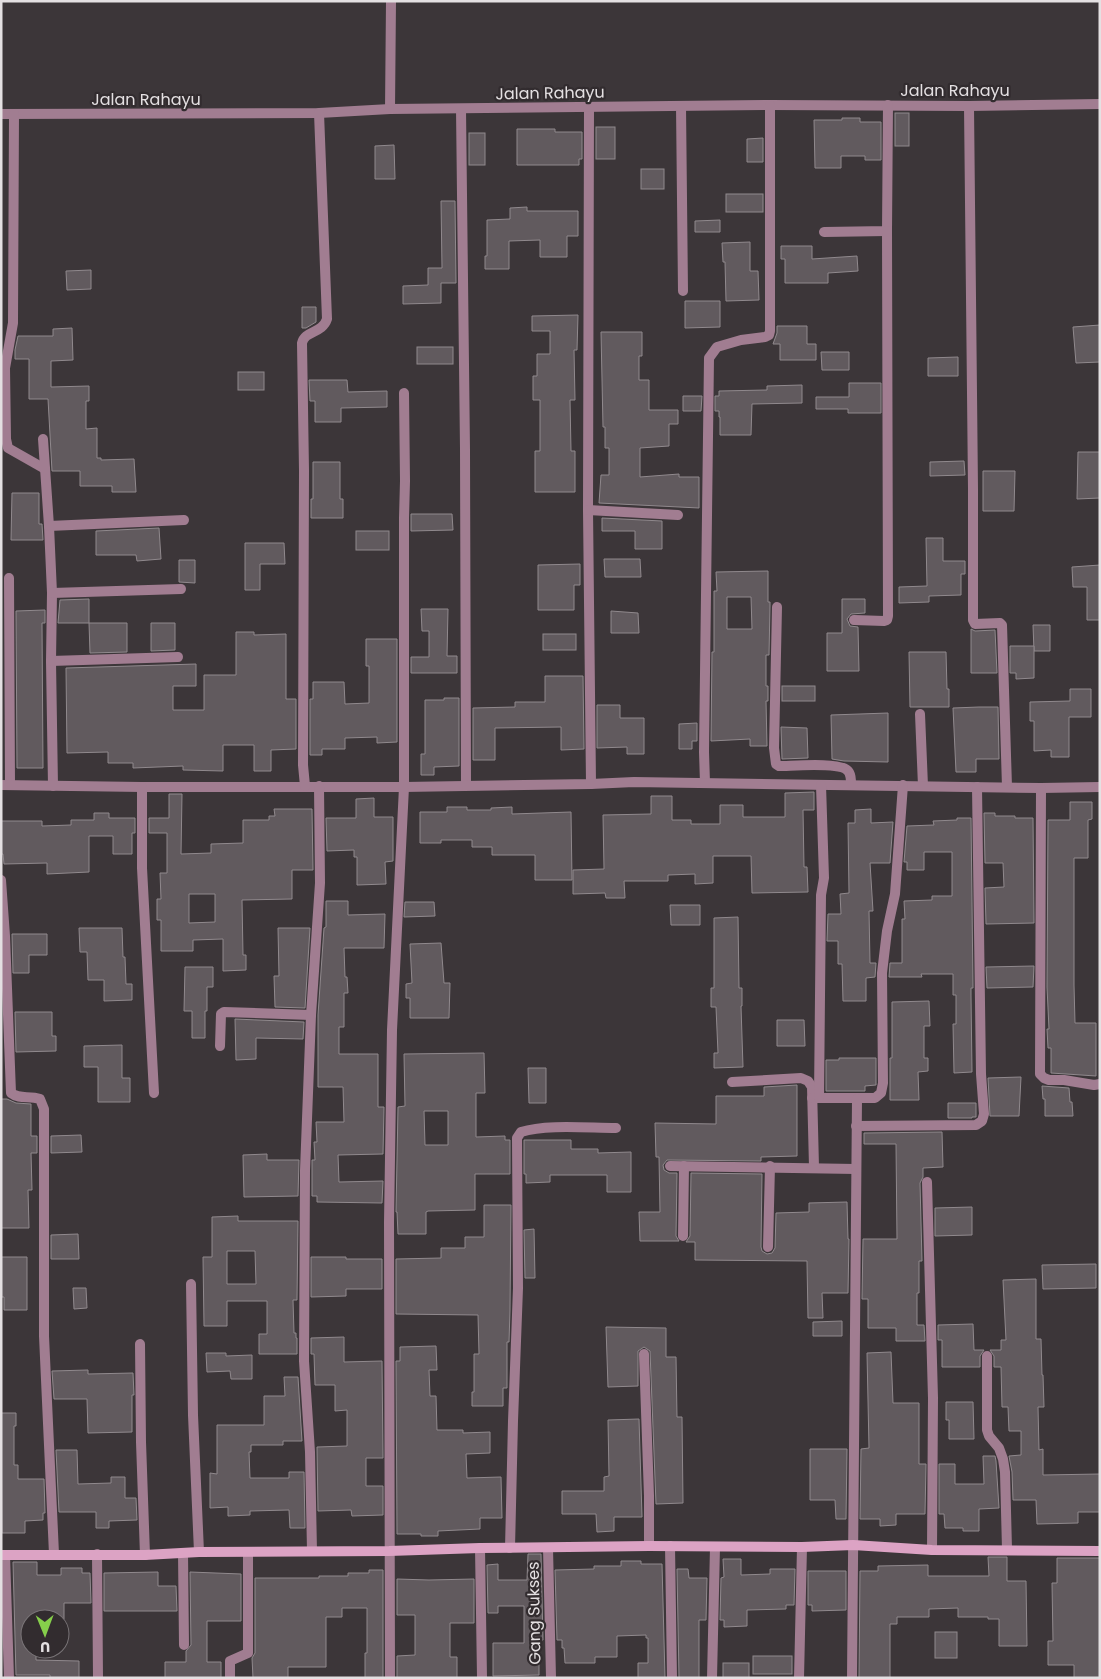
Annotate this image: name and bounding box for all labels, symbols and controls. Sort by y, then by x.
street label: Jalan Rahayu [900,79,1010,102]
street label: Jalan Rahayu [495,81,605,105]
street label: Jalan Rahayu [91,88,201,111]
street label: Gang Sukses [522,1561,546,1665]
north arrow [20,1609,70,1659]
text: U [40,1637,50,1657]

